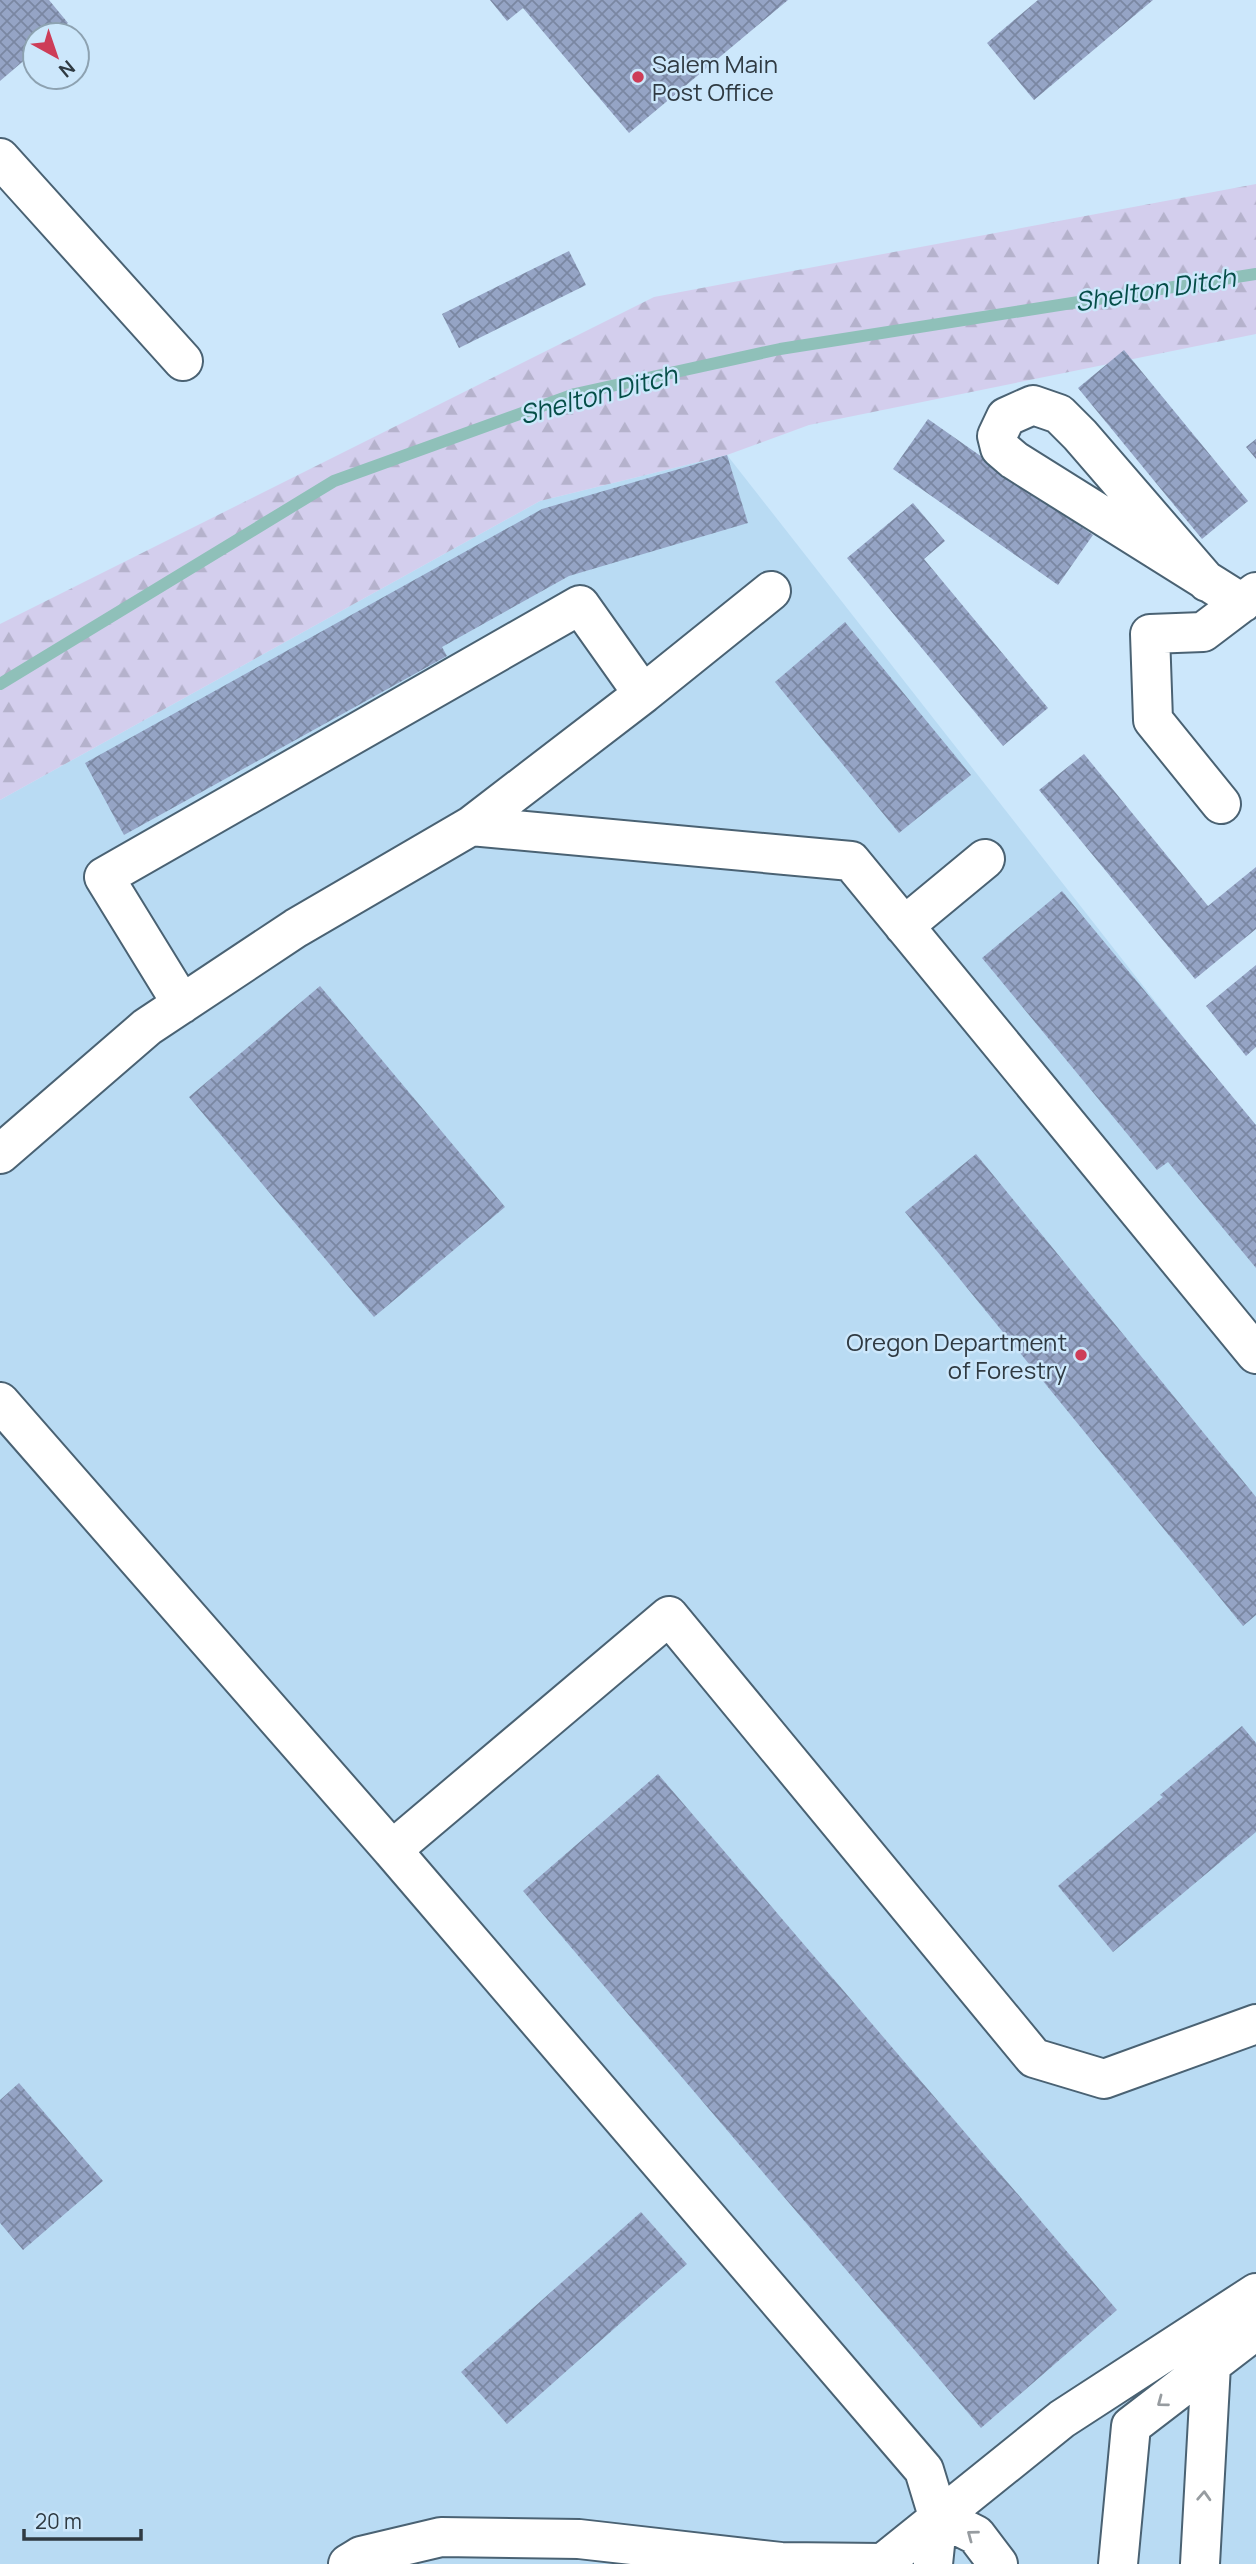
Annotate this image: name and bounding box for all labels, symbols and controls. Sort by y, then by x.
north arrow [21,21,91,91]
place label: Salem Main Post Office [652,47,778,108]
text: N [53,55,81,83]
marker: Salem Main Post Office [630,69,646,85]
water label: Shelton Ditch [1072,258,1239,319]
water label: Shelton Ditch [515,355,682,432]
place label: Oregon Department of Forestry [846,1325,1067,1386]
marker: Oregon Department of Forestry [1073,1347,1089,1363]
one-way arrow [1157,2394,1170,2406]
one-way arrow [1196,2490,1211,2501]
scale bar [24,2498,142,2542]
text: 20 m [35,2507,82,2535]
one-way arrow [967,2531,979,2544]

